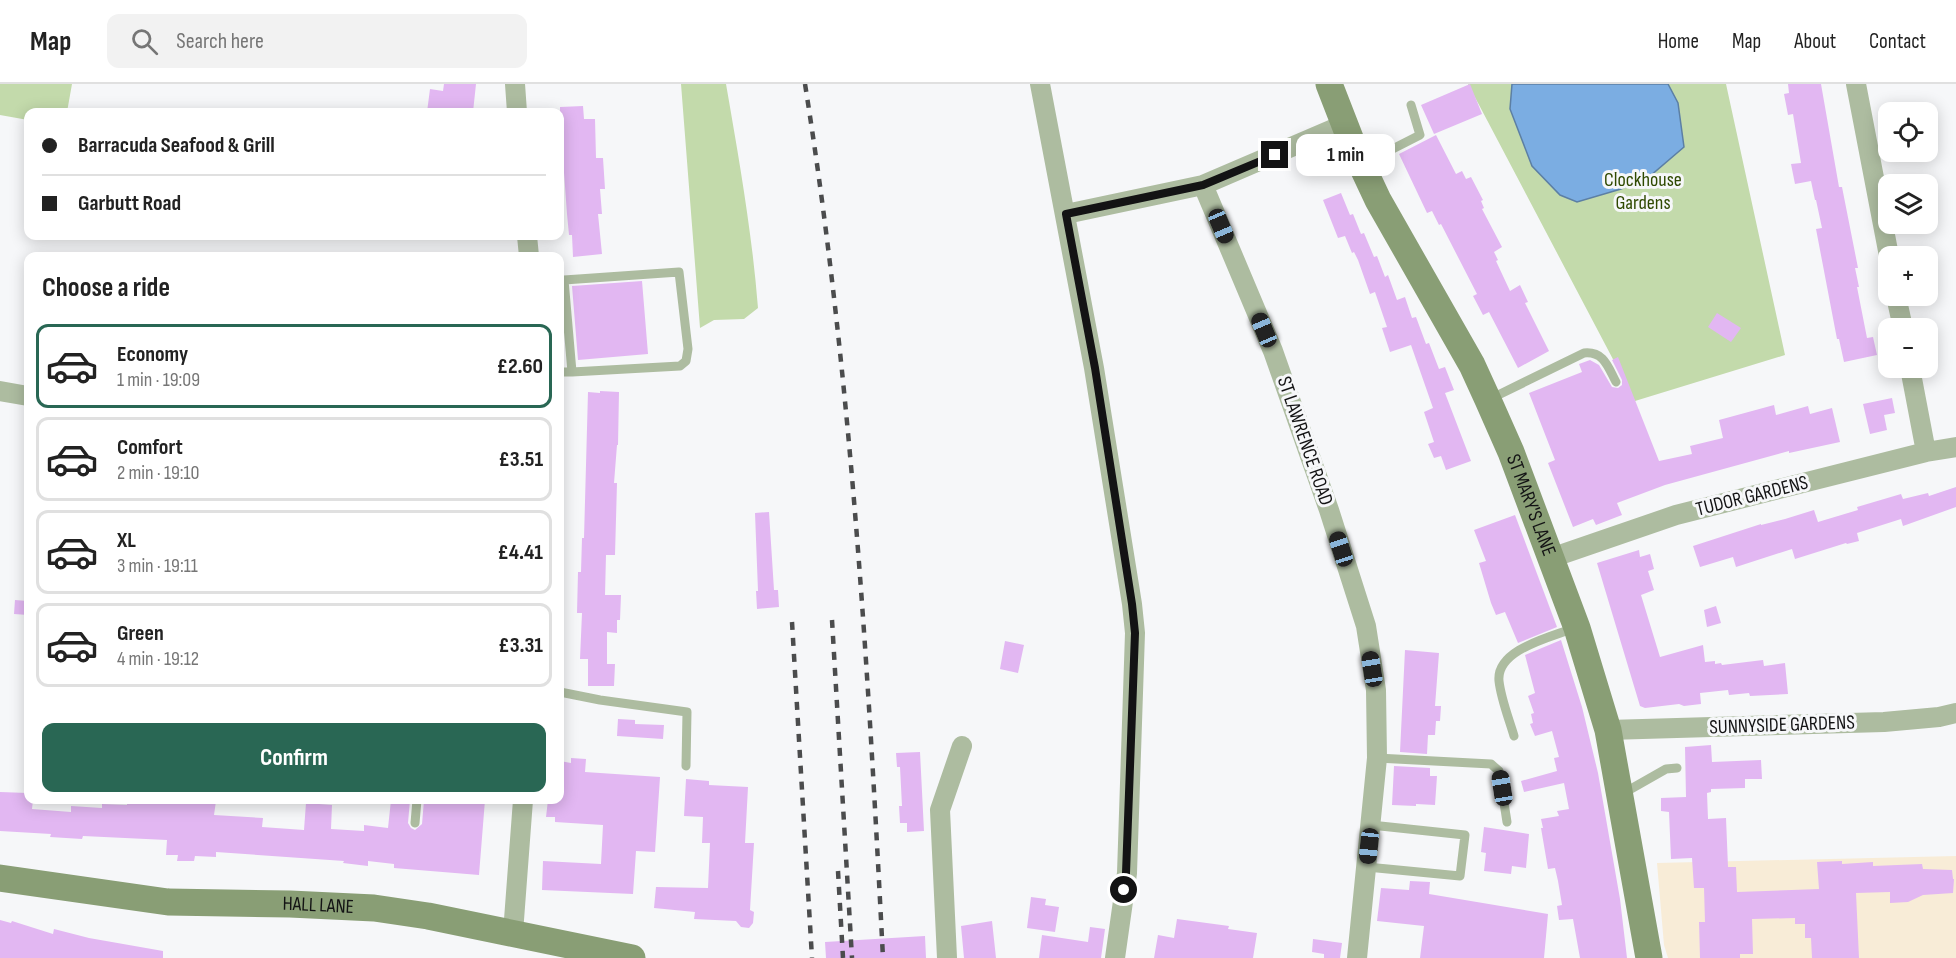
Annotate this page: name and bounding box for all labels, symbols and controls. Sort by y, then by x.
search box [107,14,527,68]
text: Map [30,25,71,58]
icon: search [128,25,161,58]
text: Search here [176,28,264,55]
text: Home [1658,29,1699,54]
text: Map [1732,29,1761,54]
text: About [1794,29,1836,54]
text: Contact [1869,29,1926,54]
map controls [1878,102,1938,378]
button: locate [1878,102,1938,162]
text: Barracuda Seafood & Grill [78,132,275,159]
callout: 1 min [1296,134,1395,176]
route end [1261,141,1288,168]
text: 1 min [1327,143,1364,167]
park label: Clockhouse Gardens [1604,168,1682,215]
button: layers [1878,174,1938,234]
text: Garbutt Road [78,190,181,217]
car [1206,206,1236,246]
button: + [1878,246,1938,306]
text: Choose a ride [42,272,170,304]
car [1249,310,1279,350]
button: − [1878,318,1938,378]
icon: car [45,339,99,393]
text: Economy [117,341,188,368]
text: £2.60 [497,353,543,380]
text: 1 min · 19:09 [117,368,200,392]
street label: ST LAWRENCE ROAD [1272,374,1338,508]
icon: car [45,432,99,486]
text: Comfort [117,434,183,461]
text: £3.51 [499,446,543,473]
street label: ST MARY'S LANE [1501,451,1561,559]
text: 2 min · 19:10 [117,461,199,485]
street label: TUDOR GARDENS [1693,470,1811,522]
icon: car [45,525,99,579]
text: XL [117,527,136,554]
car [1327,529,1355,569]
text: £4.41 [498,539,543,566]
text: 3 min · 19:11 [117,554,198,578]
icon: car [45,618,99,672]
text: Green [117,620,164,647]
text: £3.31 [498,632,543,659]
text: 4 min · 19:12 [117,647,199,671]
car [1360,650,1384,688]
street label: SUNNYSIDE GARDENS [1709,710,1855,740]
button: Confirm [42,723,546,792]
car [1490,769,1514,807]
car [1358,827,1380,865]
route start [1110,876,1137,903]
street label: HALL LANE [282,892,354,919]

